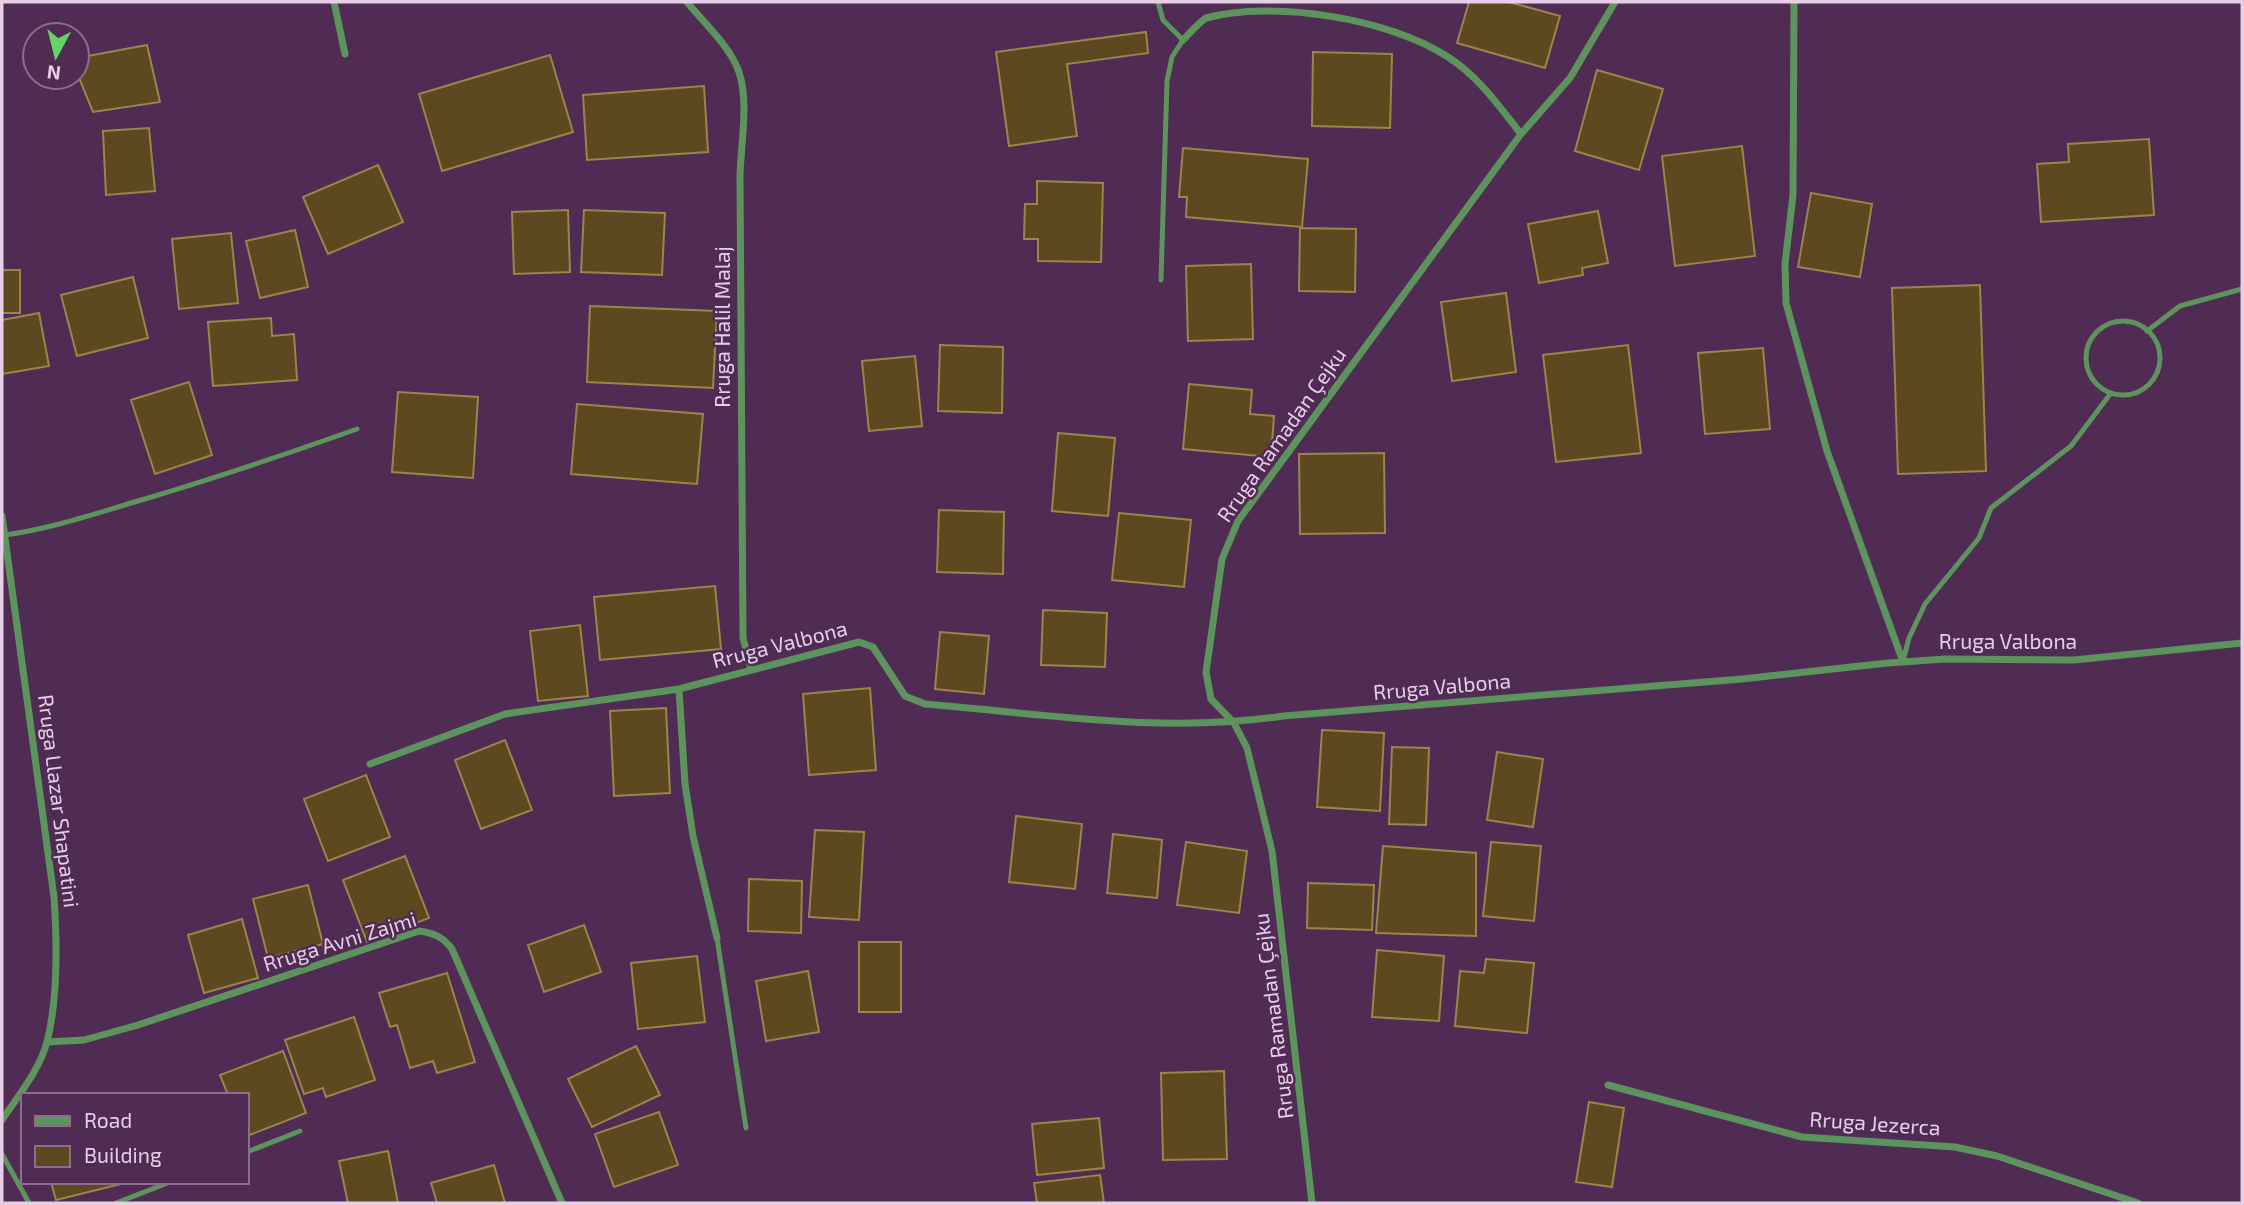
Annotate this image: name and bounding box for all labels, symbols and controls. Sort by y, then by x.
north arrow [21,21,91,91]
text: N [46,61,62,86]
street label: Rruga Halil Malaj [709,246,735,408]
street label: Rruga Ramadan Çejku [1211,342,1352,527]
street label: Rruga Valbona [710,615,850,672]
street label: Rruga Valbona [1939,628,2077,653]
street label: Rruga Valbona [1372,667,1512,704]
street label: Rruga Llazar Shapatini [34,693,85,909]
street label: Rruga Avni Zajmi [260,905,419,977]
street label: Rruga Ramadan Çejku [1247,912,1300,1121]
legend [21,1093,248,1184]
street label: Rruga Jezerca [1809,1105,1941,1140]
text: Road [84,1107,132,1132]
text: Building [84,1142,162,1167]

